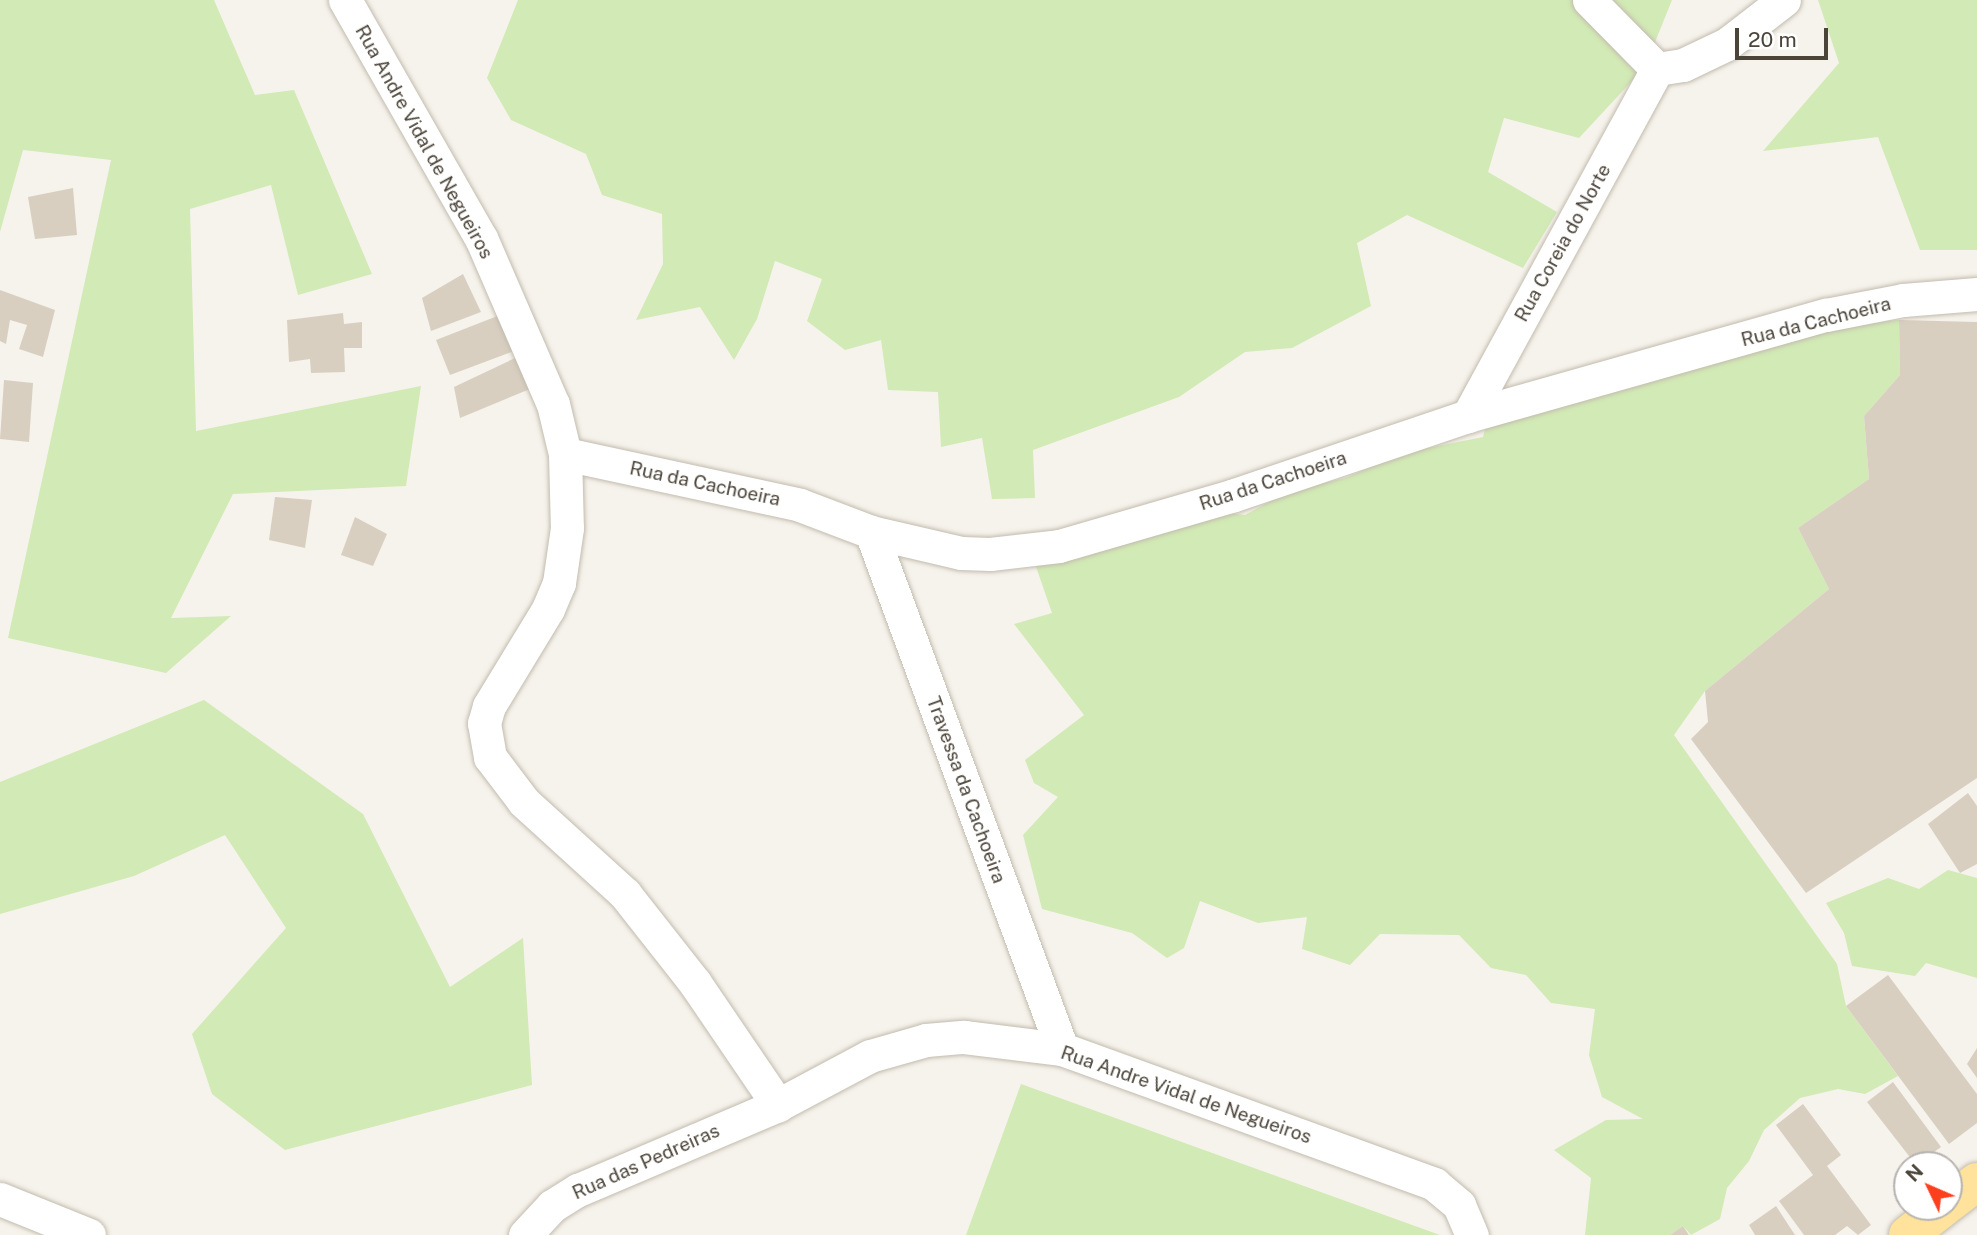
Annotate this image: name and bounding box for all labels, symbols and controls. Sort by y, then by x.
scale bar [1739,14,1832,58]
street label: Rua Andre Vidal de Negueiros [350,21,498,263]
text: 20 m [1748,27,1797,52]
street label: Rua Coreia do Norte [1510,160,1616,326]
street label: Rua da Cachoeira [1739,292,1893,352]
street label: Rua da Cachoeira [1196,446,1350,516]
street label: Rua da Cachoeira [627,457,783,511]
street label: Travessa da Cachoeira [922,693,1010,887]
street label: Rua Andre Vidal de Negueiros [1057,1041,1315,1149]
street label: Rua das Pedreiras [569,1119,723,1205]
north arrow [1893,1151,1963,1221]
text: N [1901,1160,1927,1186]

